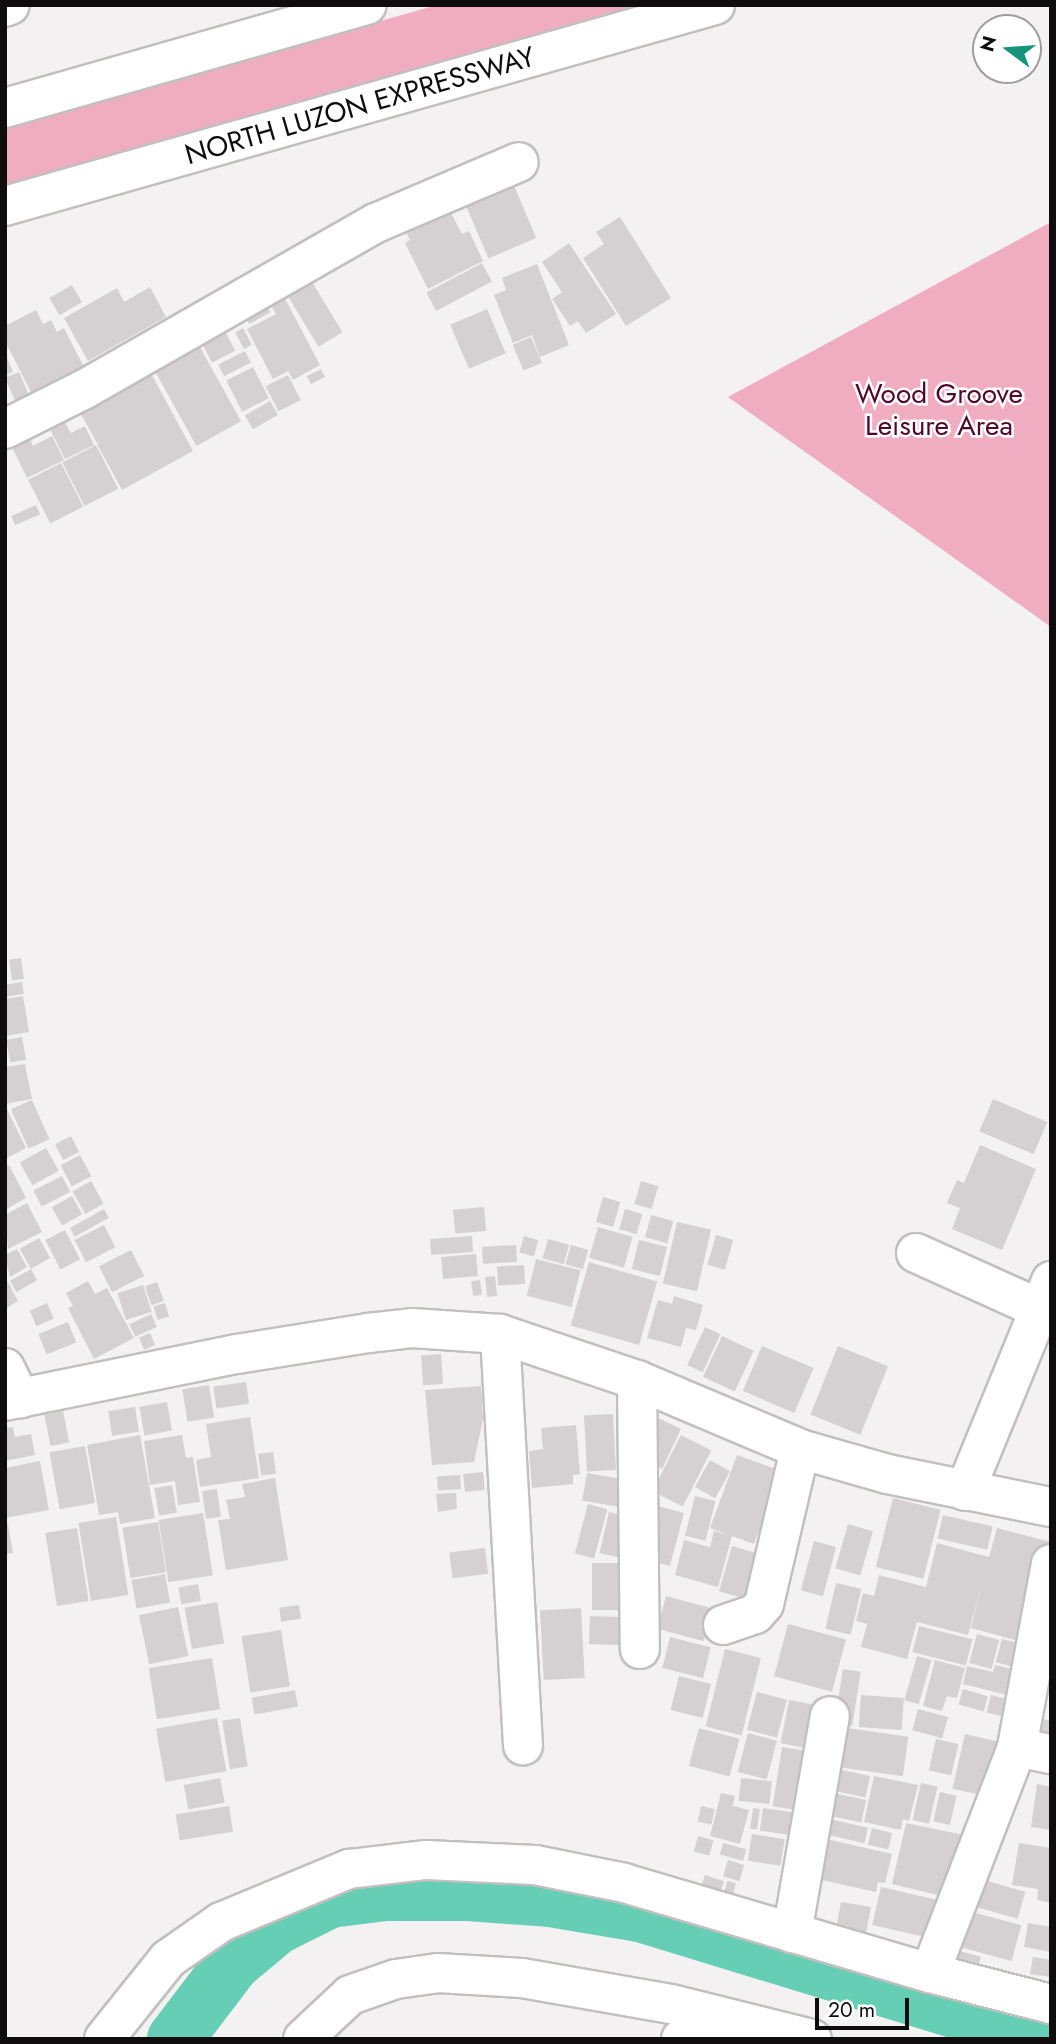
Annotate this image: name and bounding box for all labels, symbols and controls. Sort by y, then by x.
north arrow [972,14,1042,84]
text: N [973,33,1003,55]
street label: NORTH LUZON EXPRESSWAY [181,40,539,172]
park label: Wood Groove Leisure Area [855,377,1023,443]
scale bar [818,1984,912,2028]
text: 20 m [828,1995,875,2025]

